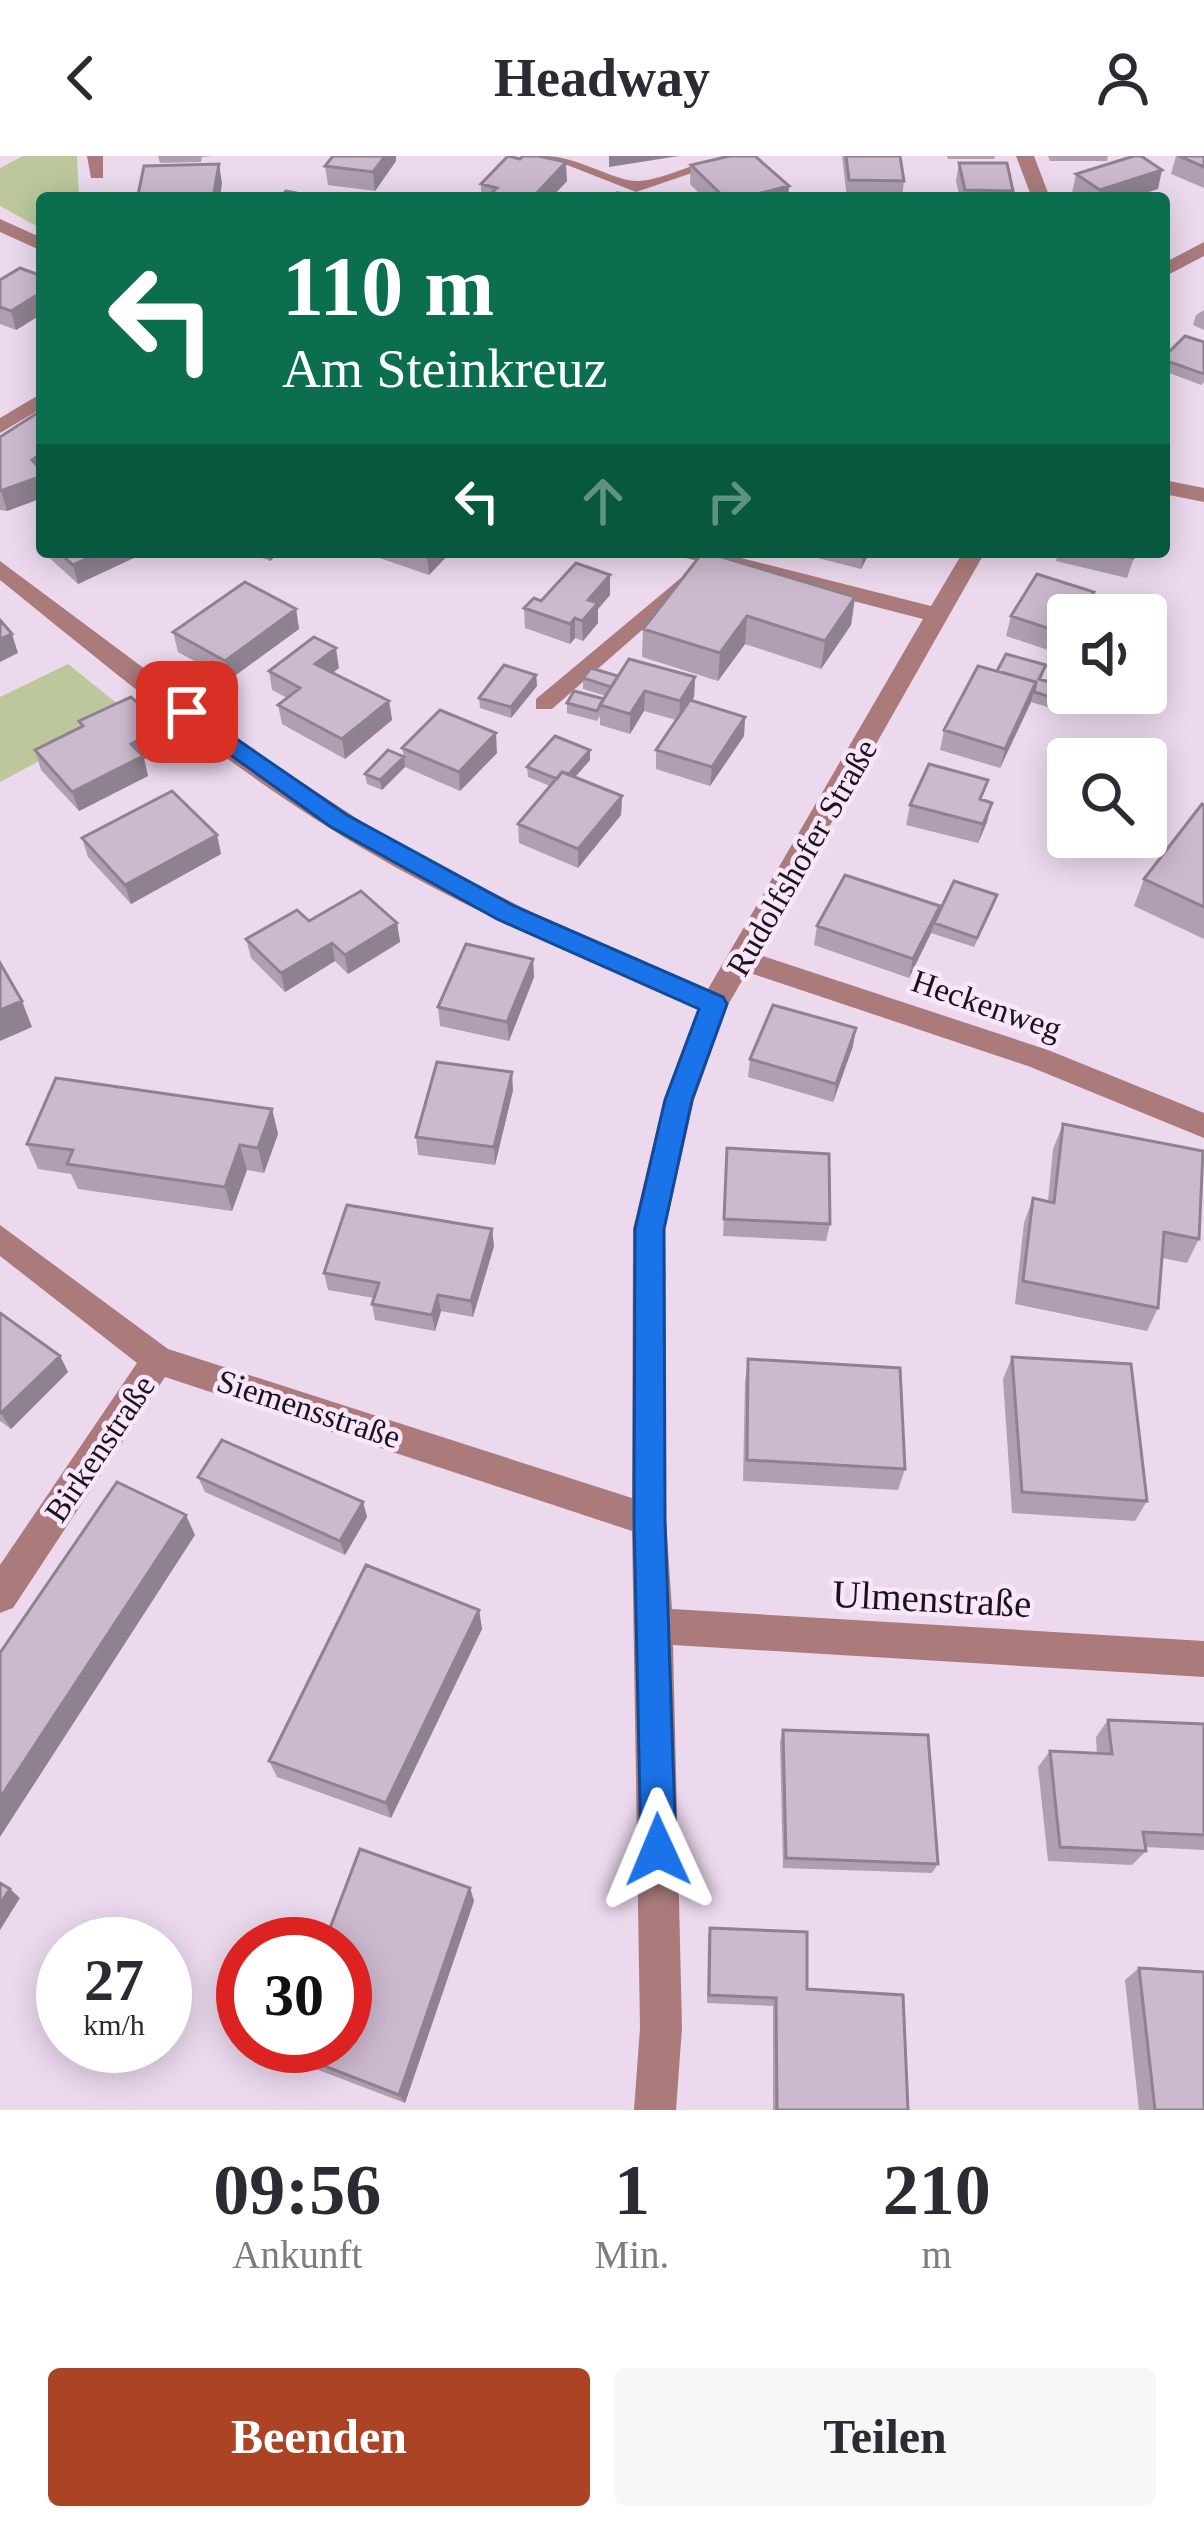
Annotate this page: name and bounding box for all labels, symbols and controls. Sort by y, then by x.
icon: back [48,45,114,111]
icon: person [1090,45,1156,111]
text: Headway [494,48,710,108]
icon: left [84,240,240,396]
text: 110 m [282,240,494,333]
text: Am Steinkreuz [282,339,607,399]
icon: left [444,468,510,534]
icon: ahead [570,468,636,534]
icon: right [696,468,762,534]
map controls [1047,594,1167,858]
button: sound [1047,594,1167,714]
pin [136,661,238,763]
icon: arrive [154,679,220,745]
street label: Rudolfshofer Straße [720,733,884,982]
button: search [1047,738,1167,858]
street label: Heckenweg [907,963,1066,1047]
street label: Siemensstraße [212,1362,405,1456]
street label: Birkenstraße [38,1369,162,1529]
street label: Ulmenstraße [831,1572,1033,1625]
position arrow [595,1787,721,1913]
speed limit sign: 30 [216,1917,372,2073]
text: 27 [84,1947,144,2013]
text: km/h [83,2008,145,2041]
text: 09:56 [213,2150,381,2230]
text: 1 [614,2150,650,2230]
text: 210 [883,2150,991,2230]
text: Ankunft [232,2233,362,2276]
text: Min. [595,2233,669,2276]
text: m [922,2233,952,2276]
button: Beenden [48,2368,590,2506]
button: Teilen [614,2368,1156,2506]

